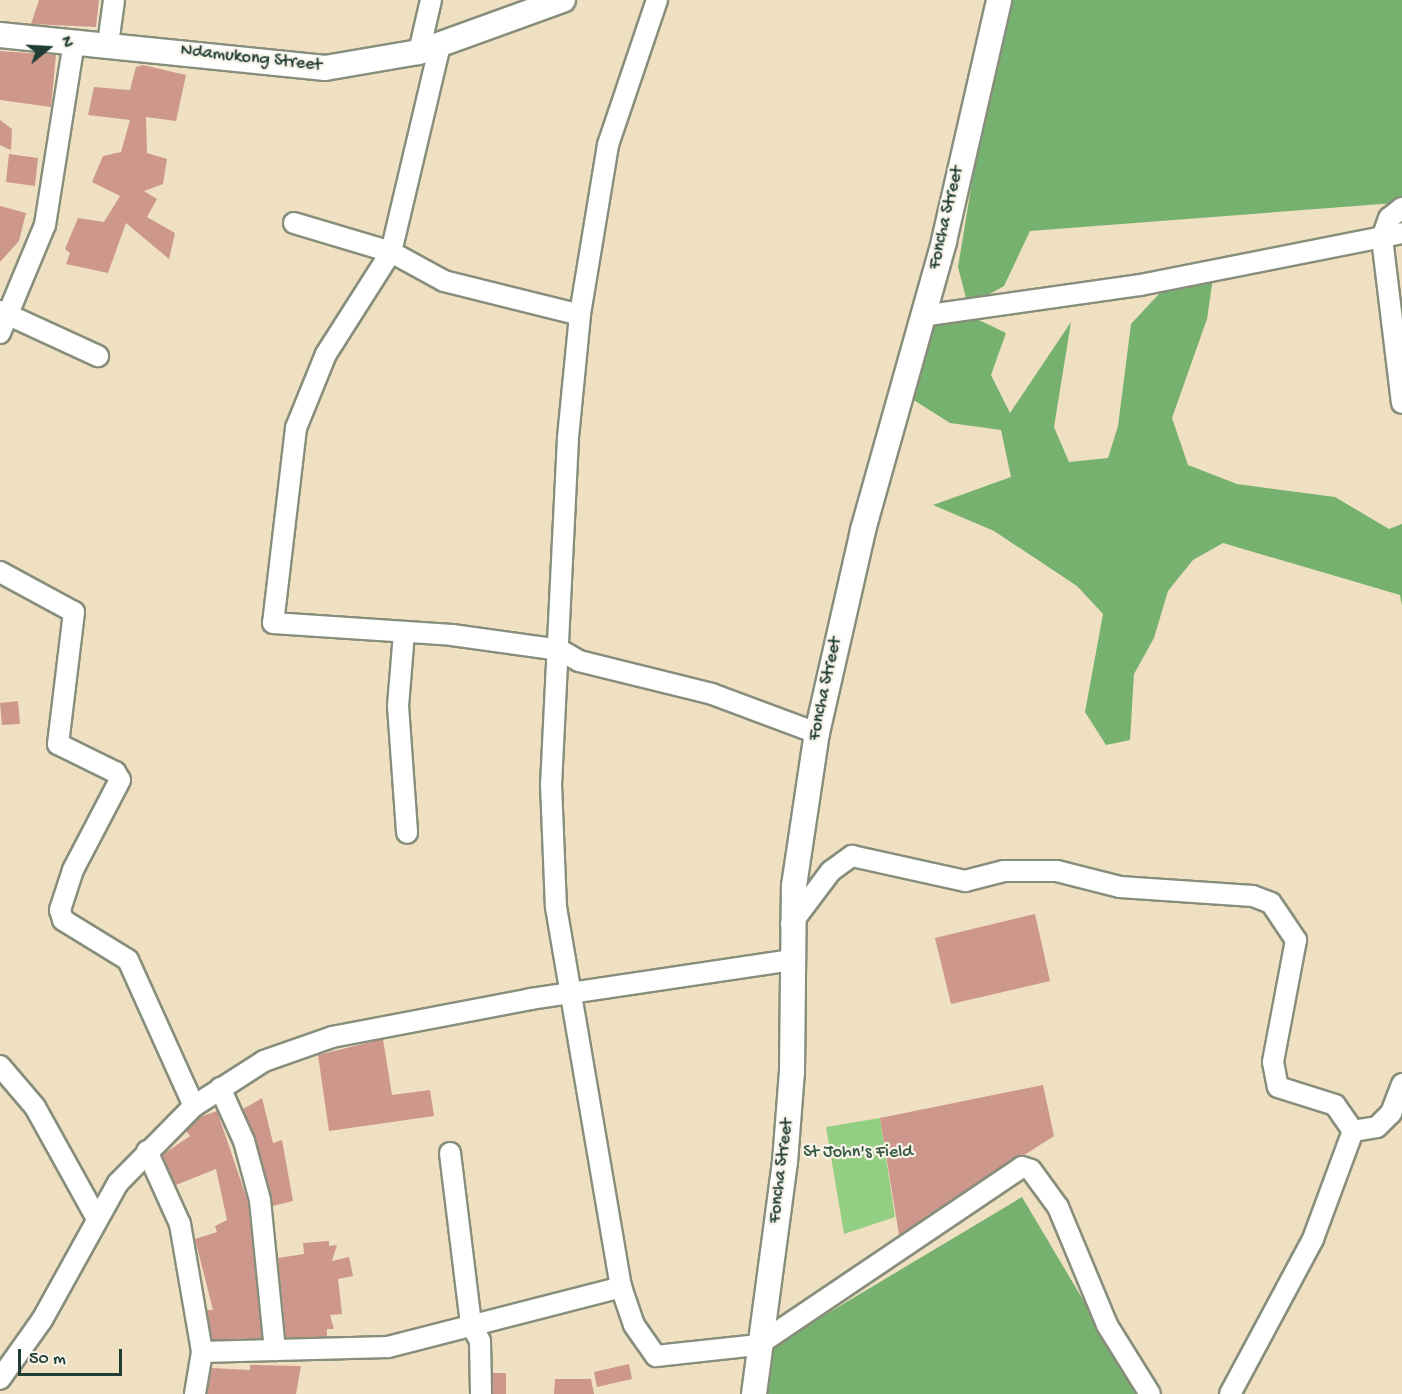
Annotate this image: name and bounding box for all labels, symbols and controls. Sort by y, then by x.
north arrow [18,18,78,78]
text: N [55,34,76,50]
street label: Ndamukong Street [179,41,323,77]
street label: Foncha Street [925,164,969,272]
street label: Foncha Street [805,635,847,743]
street label: Foncha Street [765,1117,799,1225]
park label: St John's Field [803,1142,913,1164]
scale bar [21,1337,124,1375]
text: 50 m [29,1349,66,1370]

